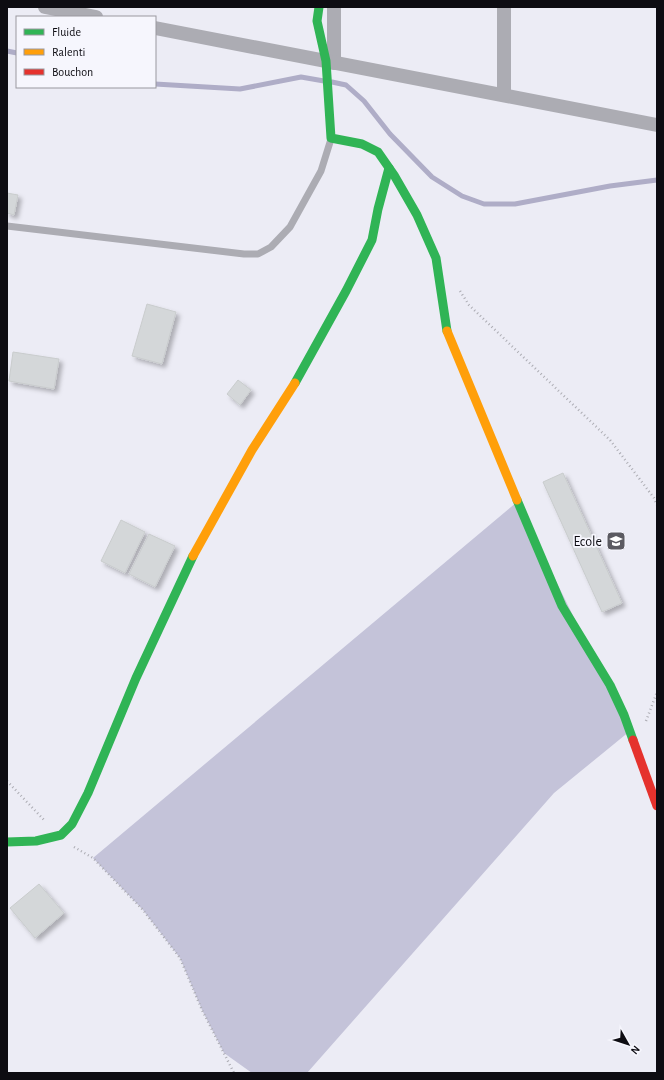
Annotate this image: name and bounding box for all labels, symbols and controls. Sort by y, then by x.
legend [16,16,156,88]
text: Fluide [52,26,81,38]
text: Ralenti [52,46,85,58]
text: Bouchon [52,66,93,78]
school or university icon: Ecole [605,530,627,552]
place label: Ecole [573,535,602,549]
north arrow [608,1024,648,1064]
text: N [629,1044,642,1056]

